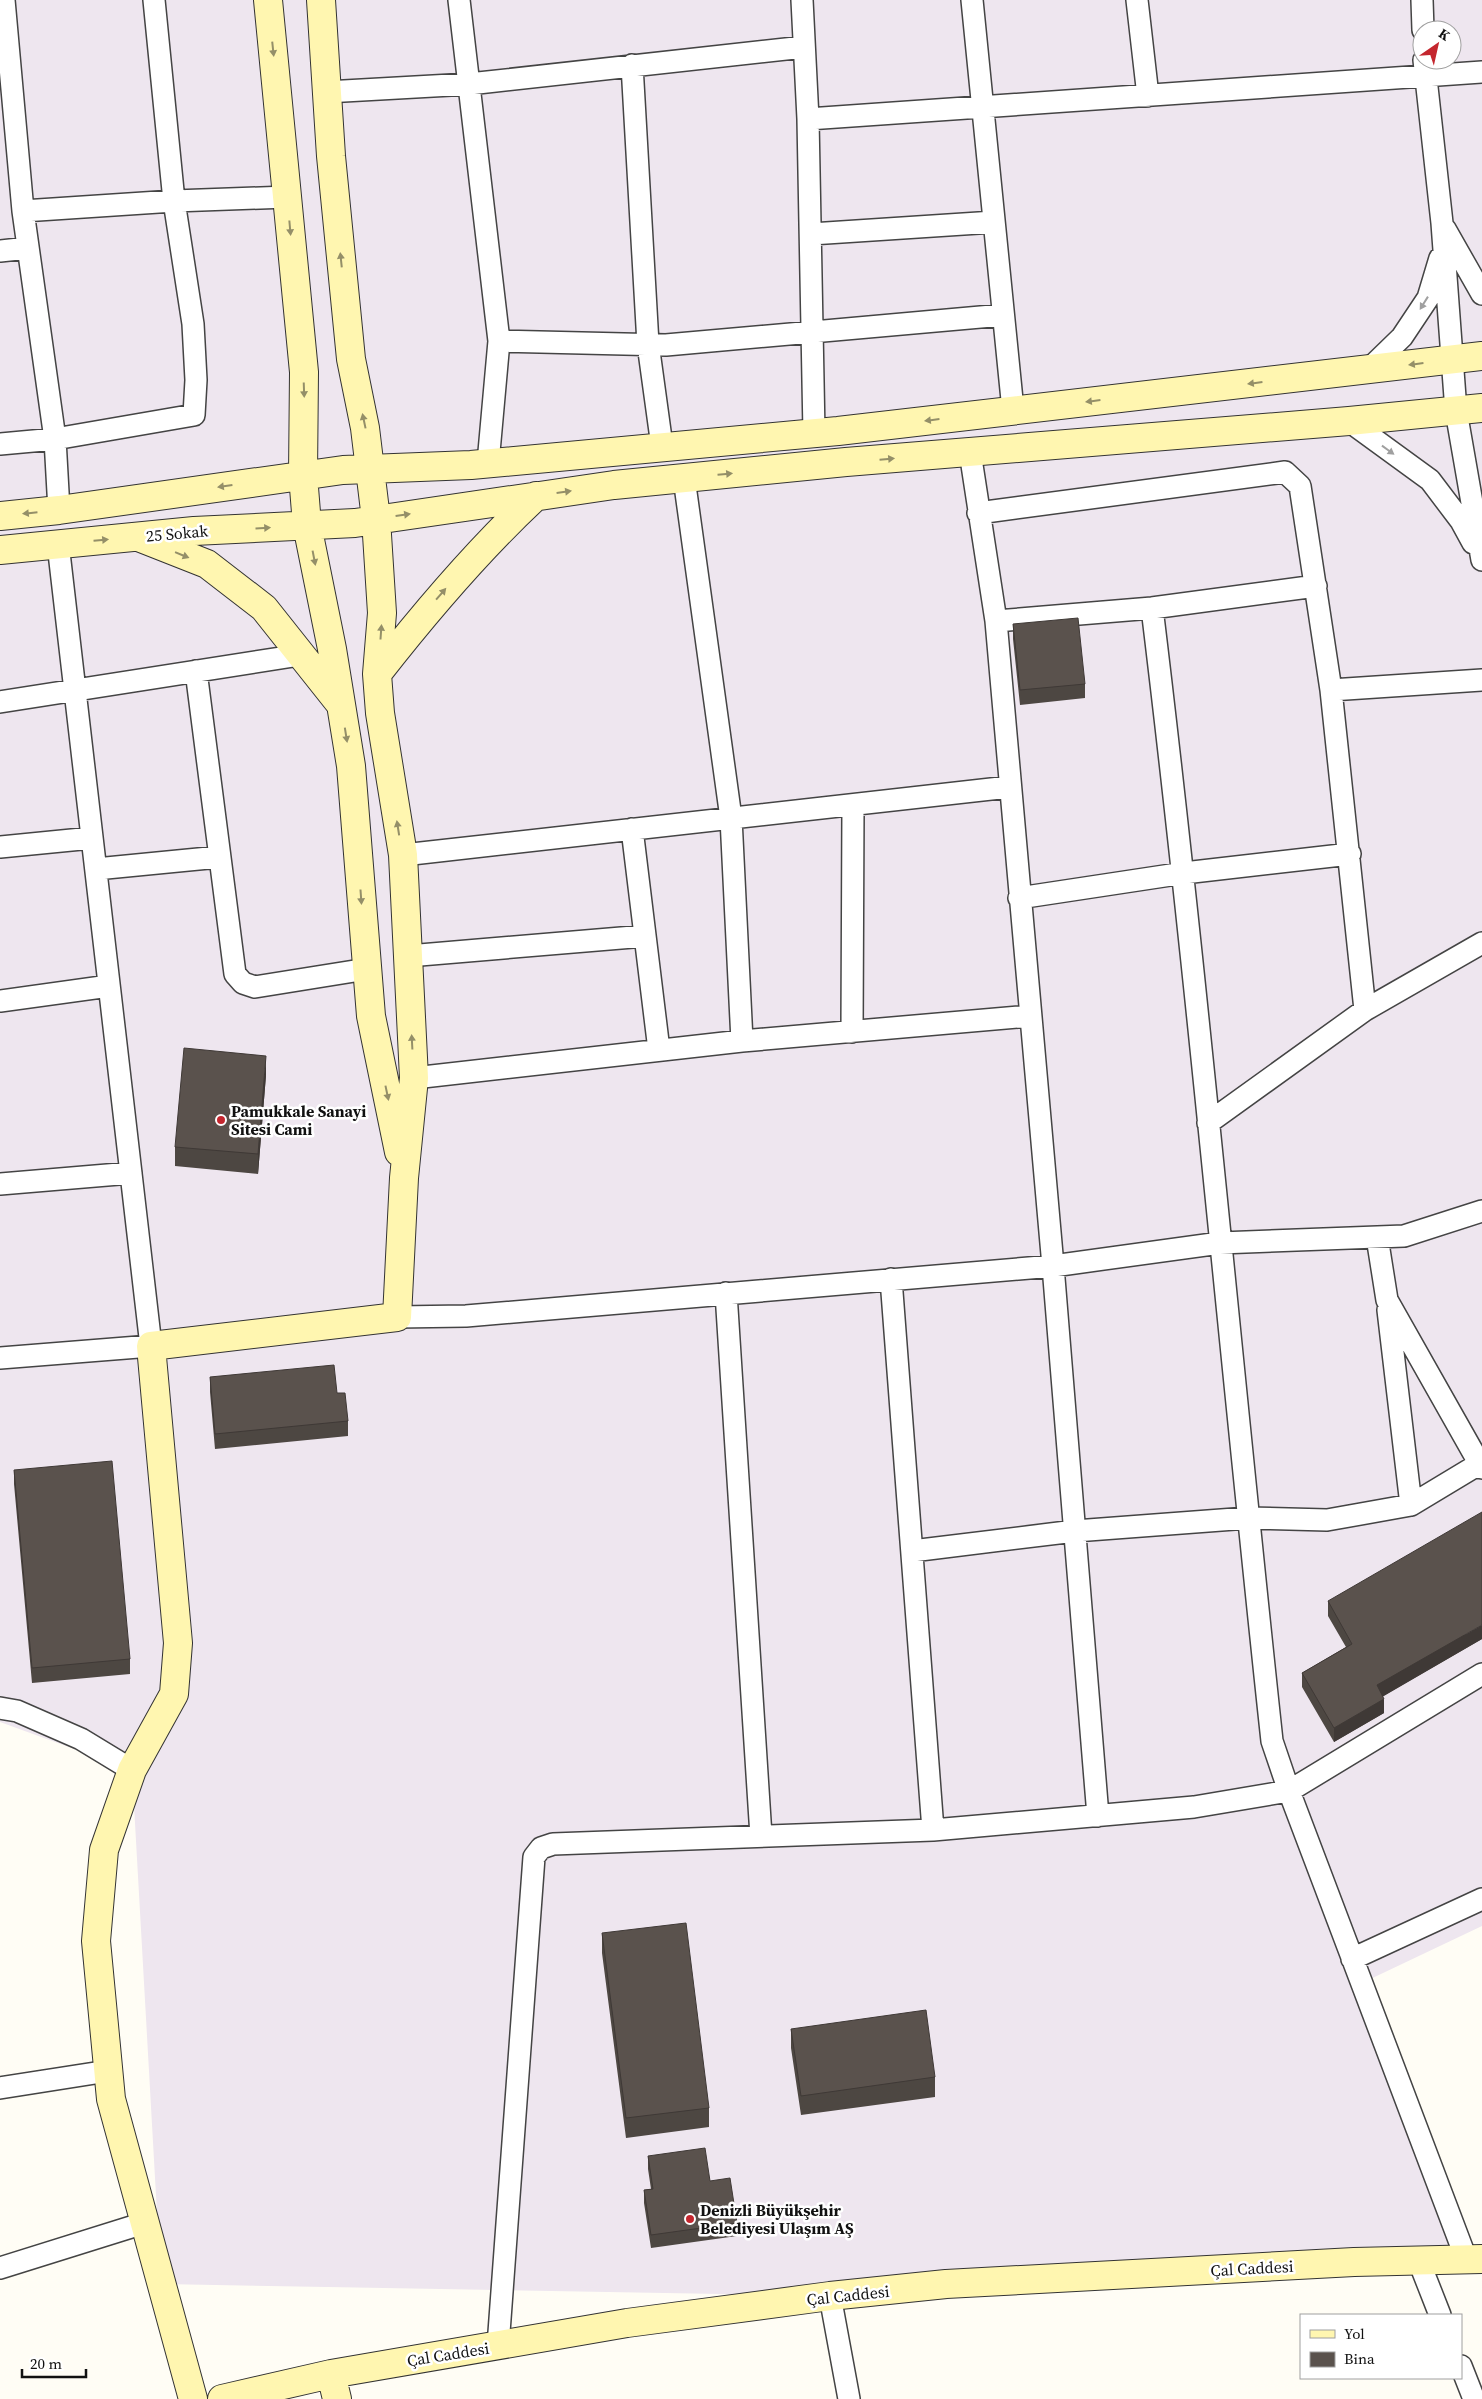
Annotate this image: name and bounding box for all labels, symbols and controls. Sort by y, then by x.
north arrow [1412,20,1462,70]
text: K [1435,23,1454,45]
one-way arrow [269,41,277,57]
one-way arrow [286,220,294,236]
one-way arrow [337,252,345,268]
one-way arrow [1420,297,1429,310]
one-way arrow [1408,360,1424,368]
one-way arrow [1246,379,1262,387]
one-way arrow [301,382,309,398]
one-way arrow [1085,397,1101,405]
one-way arrow [359,413,367,429]
one-way arrow [924,416,940,424]
one-way arrow [1382,444,1395,454]
one-way arrow [879,454,895,462]
one-way arrow [717,469,733,477]
one-way arrow [217,482,233,490]
one-way arrow [556,488,572,496]
one-way arrow [22,509,38,517]
one-way arrow [395,511,411,519]
street label: 25 Sokak [145,519,209,547]
one-way arrow [255,523,271,531]
one-way arrow [93,536,109,544]
one-way arrow [310,551,318,567]
one-way arrow [175,552,190,559]
one-way arrow [435,588,446,601]
one-way arrow [377,623,385,639]
one-way arrow [342,728,350,744]
one-way arrow [394,819,402,835]
one-way arrow [358,889,366,905]
one-way arrow [408,1034,416,1050]
one-way arrow [383,1085,391,1100]
place label: Pamukkale Sanayi Sitesi Cami [231,1100,366,1140]
marker: Pamukkale Sanayi Sitesi Cami [215,1114,227,1126]
place label: Denizli Büyükşehir Belediyesi Ulaşım AŞ [700,2199,854,2239]
marker: Denizli Büyükşehir Belediyesi Ulaşım AŞ [684,2213,696,2225]
street label: Çal Caddesi [1210,2255,1294,2281]
street label: Çal Caddesi [806,2280,891,2310]
legend [1300,2314,1462,2379]
text: Yol [1344,2323,1365,2344]
street label: Çal Caddesi [405,2337,491,2371]
scale bar [22,2346,86,2378]
text: Bina [1344,2348,1375,2369]
text: 20 m [30,2353,62,2374]

